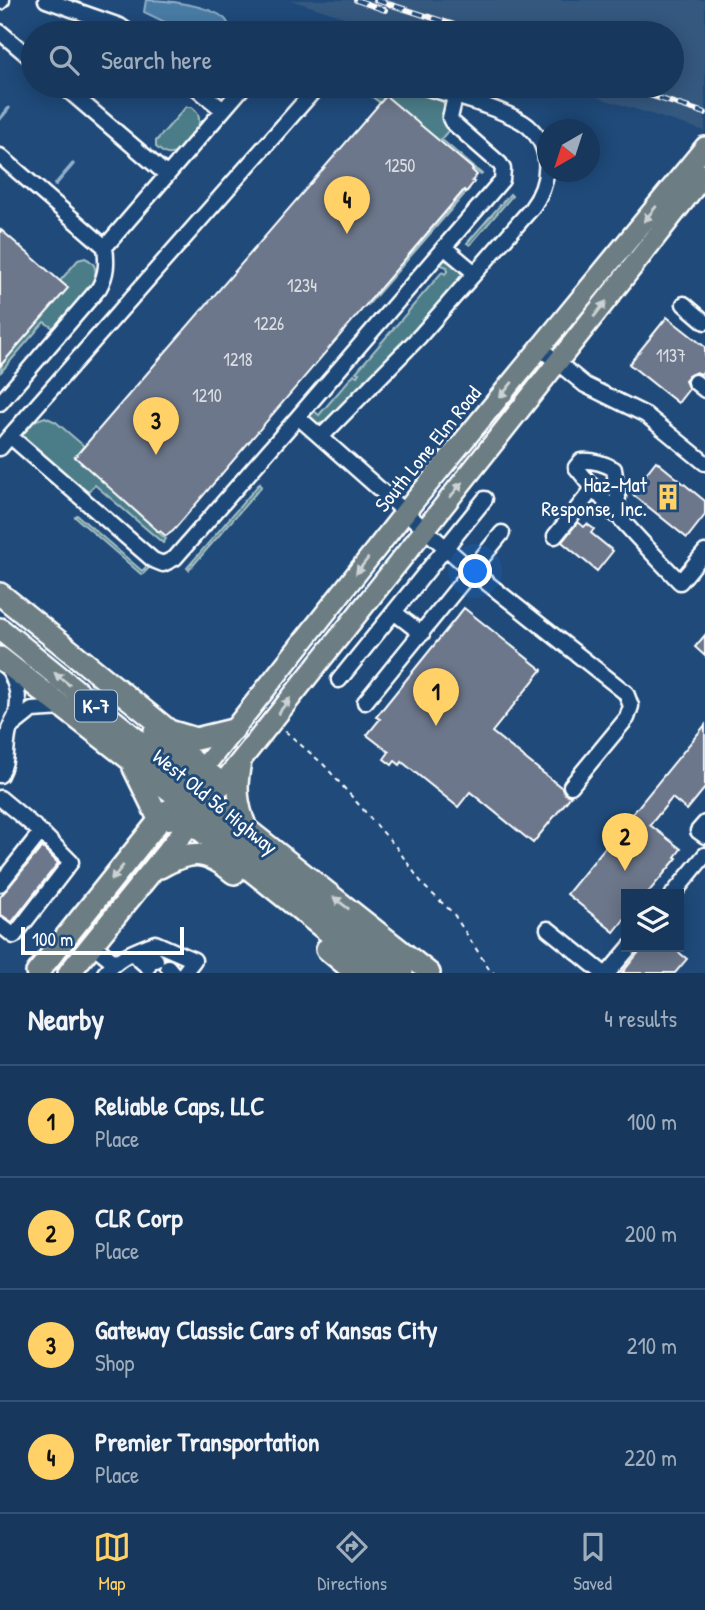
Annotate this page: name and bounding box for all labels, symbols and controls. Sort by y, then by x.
search box [21,21,684,98]
icon: search [45,41,83,79]
text: Search here [101,42,212,77]
north arrow [537,119,600,182]
house number: 1250 [385,153,415,178]
pin: 4 [324,176,370,234]
one-way arrow [643,205,658,222]
house number: 1234 [287,273,317,298]
one-way arrow [593,301,608,319]
house number: 1226 [254,311,284,336]
house number: 1137 [656,343,686,368]
house number: 1218 [223,347,253,372]
street label: South Lone Elm Road [368,379,488,518]
one-way arrow [498,380,513,398]
house number: 1210 [192,383,222,408]
pin: 3 [133,397,179,455]
place label: Haz-Mat Response, Inc. [541,470,648,523]
one-way arrow [448,481,463,498]
building icon: Haz-Mat Response, Inc. [653,482,683,512]
your location [458,554,492,588]
one-way arrow [355,557,370,575]
pin: 1 [413,668,459,726]
one-way arrow [53,671,71,686]
road number: K-7 [75,691,117,722]
one-way arrow [276,697,290,715]
street label: West Old 56 Highway [147,742,284,861]
pin: 2 [602,813,648,871]
one-way arrow [109,863,124,881]
map controls [621,889,684,952]
button: layers [621,889,684,952]
one-way arrow [332,895,350,910]
scale bar [21,924,184,956]
text: 100 m [32,926,73,952]
text: Nearby [28,999,104,1039]
text: 4 results [604,1003,677,1034]
text: Reliable Caps, LLC [95,1088,264,1123]
text: 1 [47,1106,55,1137]
text: 100 m [627,1106,677,1137]
text: Place [95,1123,139,1154]
text: CLR Corp [95,1200,183,1235]
text: 2 [46,1218,56,1249]
text: 200 m [625,1218,677,1249]
text: Place [95,1235,139,1266]
text: Gateway Classic Cars of Kansas City [95,1312,437,1347]
text: 3 [46,1330,56,1361]
text: 210 m [627,1330,677,1361]
text: Shop [95,1347,134,1378]
text: Premier Transportation [95,1424,320,1459]
text: 4 [47,1442,55,1473]
text: 220 m [624,1442,677,1473]
text: Place [95,1459,139,1490]
tab: Map [93,1528,131,1596]
tab: Directions [317,1528,387,1596]
tab: Saved [573,1528,612,1596]

